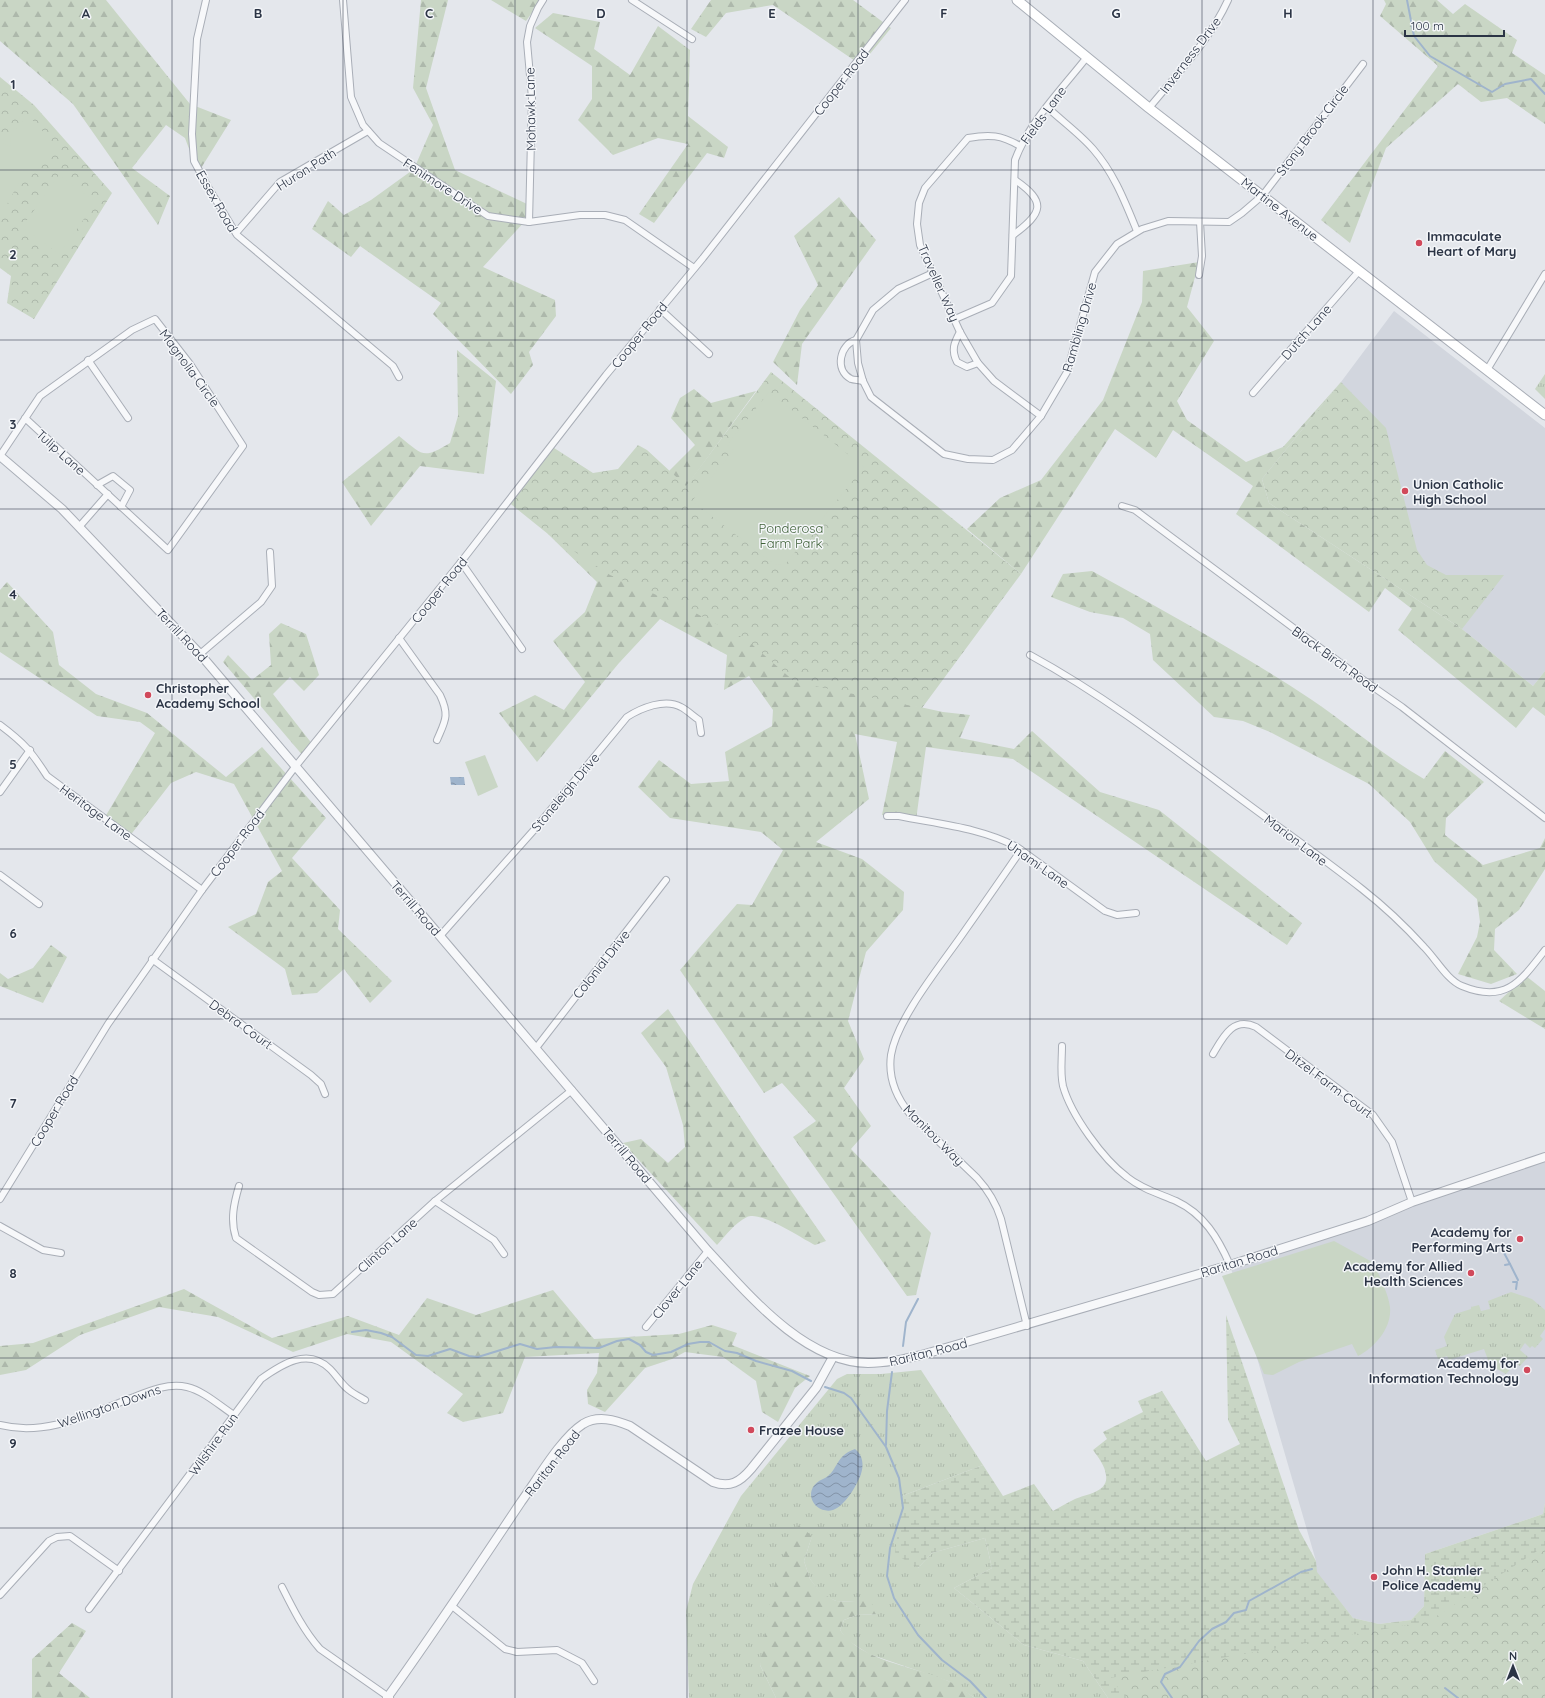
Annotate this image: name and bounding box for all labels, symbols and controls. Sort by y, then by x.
text: A [82,5,91,21]
text: B [254,5,262,21]
text: C [425,5,433,21]
text: D [596,5,606,21]
text: E [768,5,776,21]
text: F [940,5,948,21]
text: G [1111,5,1121,21]
text: H [1283,5,1293,21]
scale bar [1405,12,1504,38]
street label: Inverness Drive [1156,14,1224,96]
text: 100 m [1411,18,1444,33]
street label: Cooper Road [810,45,872,119]
street label: Mohawk Lane [521,67,539,151]
text: 1 [10,76,16,92]
street label: Stony Brook Circle [1272,81,1352,179]
street label: Fields Lane [1017,83,1069,147]
street label: Huron Path [273,144,339,194]
street label: Fenimore Drive [400,154,486,218]
street label: Essex Road [193,167,241,235]
street label: Martine Avenue [1238,174,1322,244]
place label: Immaculate Heart of Mary [1427,228,1516,259]
marker: Immaculate Heart of Mary [1414,238,1424,248]
street label: Traveller Way [915,242,963,324]
text: 2 [9,246,17,262]
street label: Rambling Drive [1059,280,1099,374]
street label: Cooper Road [608,299,670,371]
street label: Dutch Lane [1278,301,1334,363]
street label: Magnolia Circle [156,326,224,410]
text: 3 [10,416,17,432]
street label: Tulip Lane [33,426,89,478]
place label: Union Catholic High School [1413,476,1503,507]
marker: Union Catholic High School [1400,486,1410,496]
park label: Ponderosa Farm Park [759,520,823,551]
street label: Cooper Road [408,554,470,626]
text: 4 [9,586,17,602]
street label: Terrill Road [153,605,211,665]
street label: Black Birch Road [1289,622,1381,696]
place label: Christopher Academy School [156,680,260,711]
marker: Christopher Academy School [143,690,153,700]
street label: Stoneleigh Drive [527,749,603,835]
text: 5 [9,756,17,772]
street label: Heritage Lane [57,780,135,844]
street label: Cooper Road [206,806,268,880]
street label: Marion Lane [1261,811,1331,869]
street label: Unami Lane [1004,837,1072,891]
street label: Terrill Road [388,877,444,939]
text: 6 [9,925,17,941]
street label: Colonial Drive [569,926,633,1002]
street label: Debra Court [206,996,276,1052]
street label: Ditzel Farm Court [1282,1045,1376,1121]
street label: Cooper Road [26,1072,82,1150]
text: 7 [9,1095,17,1111]
street label: Manitou Way [900,1101,968,1169]
street label: Terrill Road [599,1124,655,1186]
street label: Clinton Lane [354,1214,420,1276]
place label: Academy for Performing Arts [1411,1224,1512,1255]
marker: Academy for Performing Arts [1515,1234,1525,1244]
street label: Raritan Road [1198,1242,1280,1280]
street label: Clover Lane [648,1256,706,1322]
place label: Academy for Allied Health Sciences [1344,1258,1463,1289]
text: 8 [9,1265,17,1281]
marker: Academy for Allied Health Sciences [1466,1268,1476,1278]
street label: Raritan Road [887,1335,969,1369]
place label: Academy for Information Technology [1369,1355,1519,1386]
marker: Academy for Information Technology [1522,1365,1532,1375]
street label: Wellington Downs [55,1381,163,1431]
street label: Wilshire Run [185,1409,241,1479]
place label: Frazee House [759,1422,844,1438]
marker: Frazee House [746,1425,756,1435]
street label: Raritan Road [521,1427,583,1499]
text: 9 [9,1435,17,1451]
place label: John H. Stamler Police Academy [1382,1562,1483,1593]
marker: John H. Stamler Police Academy [1369,1572,1379,1582]
north arrow [1493,1646,1533,1686]
text: N [1509,1649,1517,1663]

